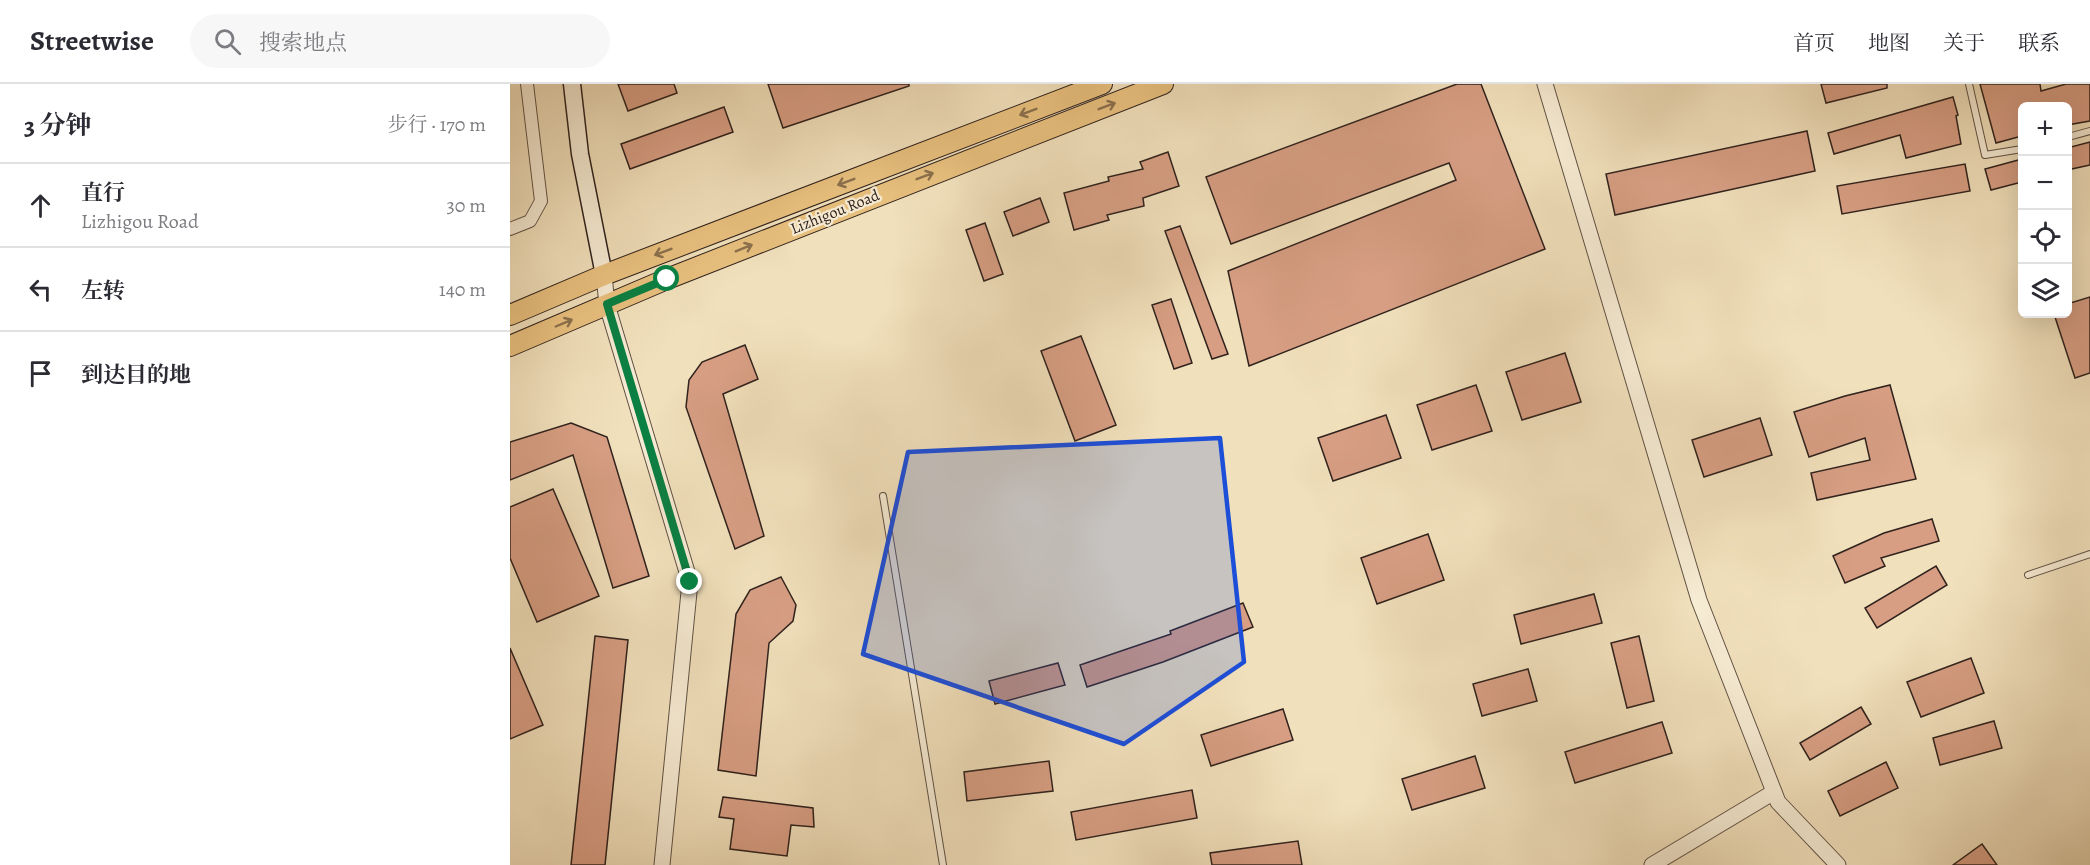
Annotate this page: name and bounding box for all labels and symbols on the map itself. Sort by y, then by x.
one-way arrow [1097,100,1116,111]
one-way arrow [1019,108,1037,119]
one-way arrow [915,170,934,181]
one-way arrow [837,177,855,188]
street label: Lizhigou Road [787,184,883,240]
one-way arrow [734,242,753,253]
one-way arrow [655,247,673,258]
route start [653,265,679,291]
one-way arrow [554,317,572,328]
route end [676,568,702,594]

